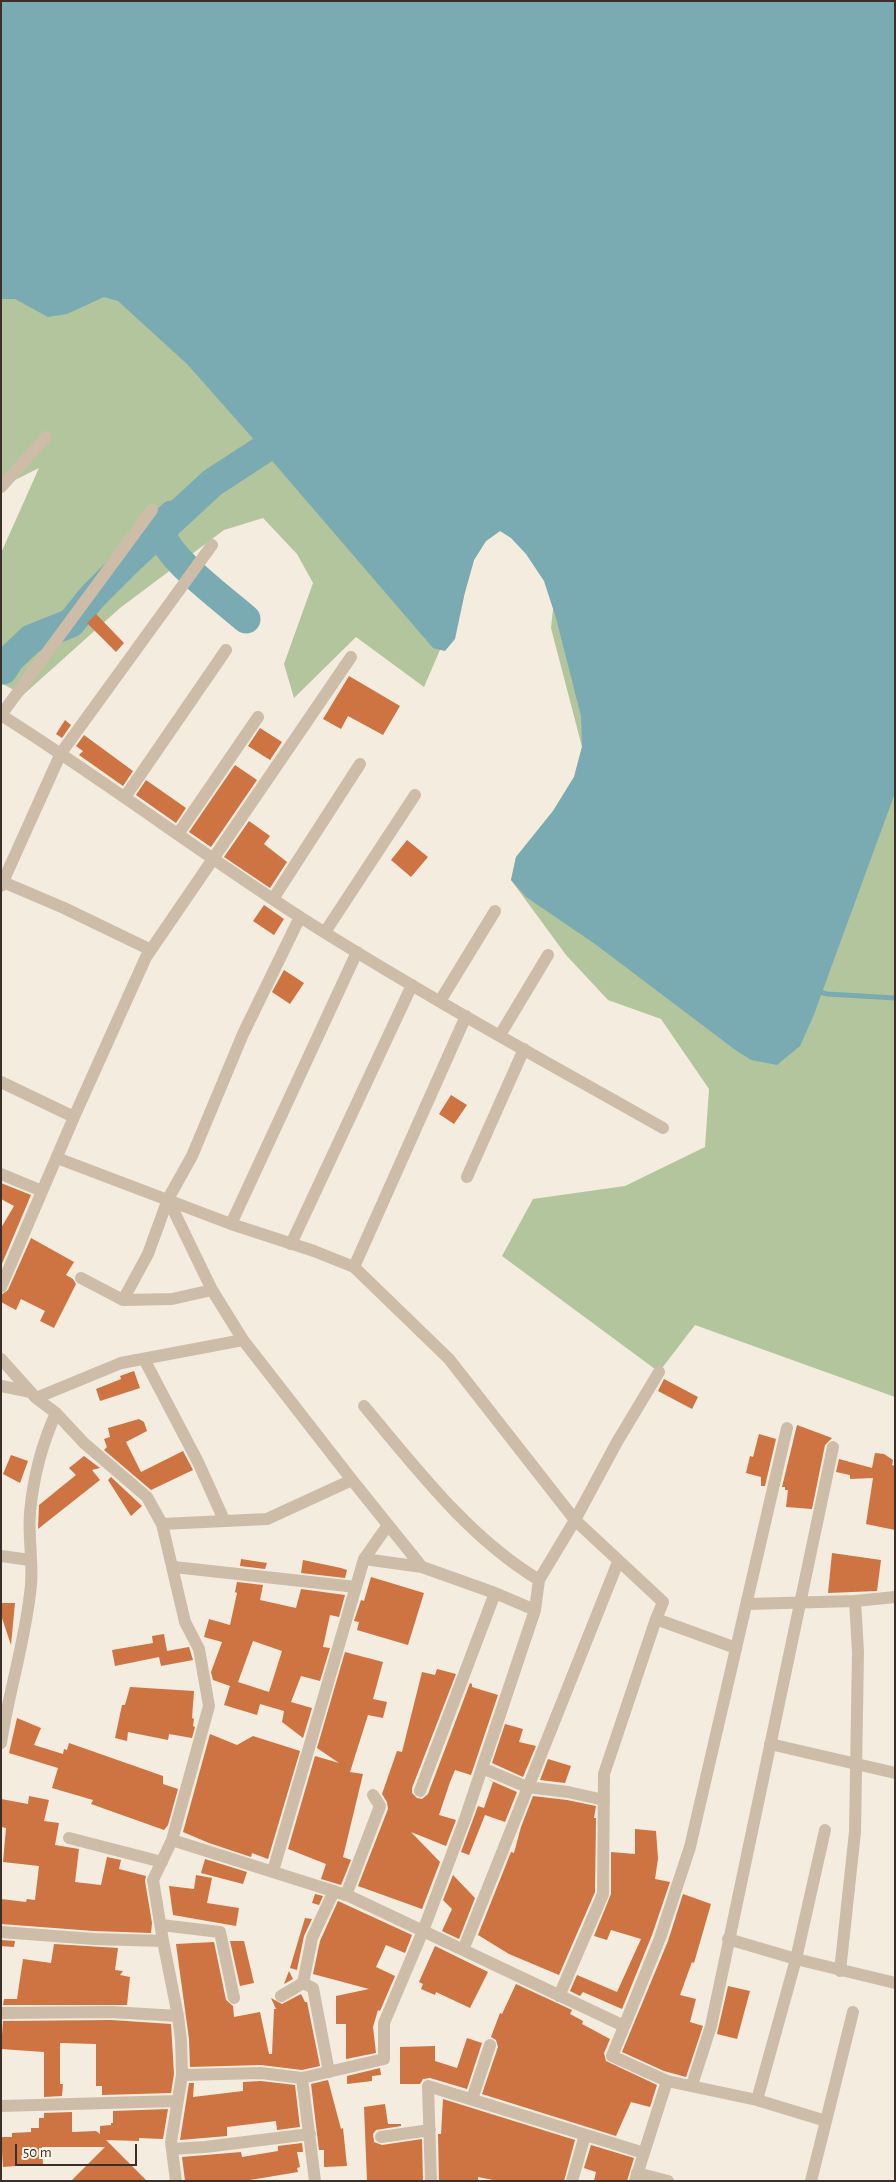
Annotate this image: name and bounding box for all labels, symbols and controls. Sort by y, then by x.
scale bar [18,2134,140,2166]
text: 50 m [23,2145,52,2160]

